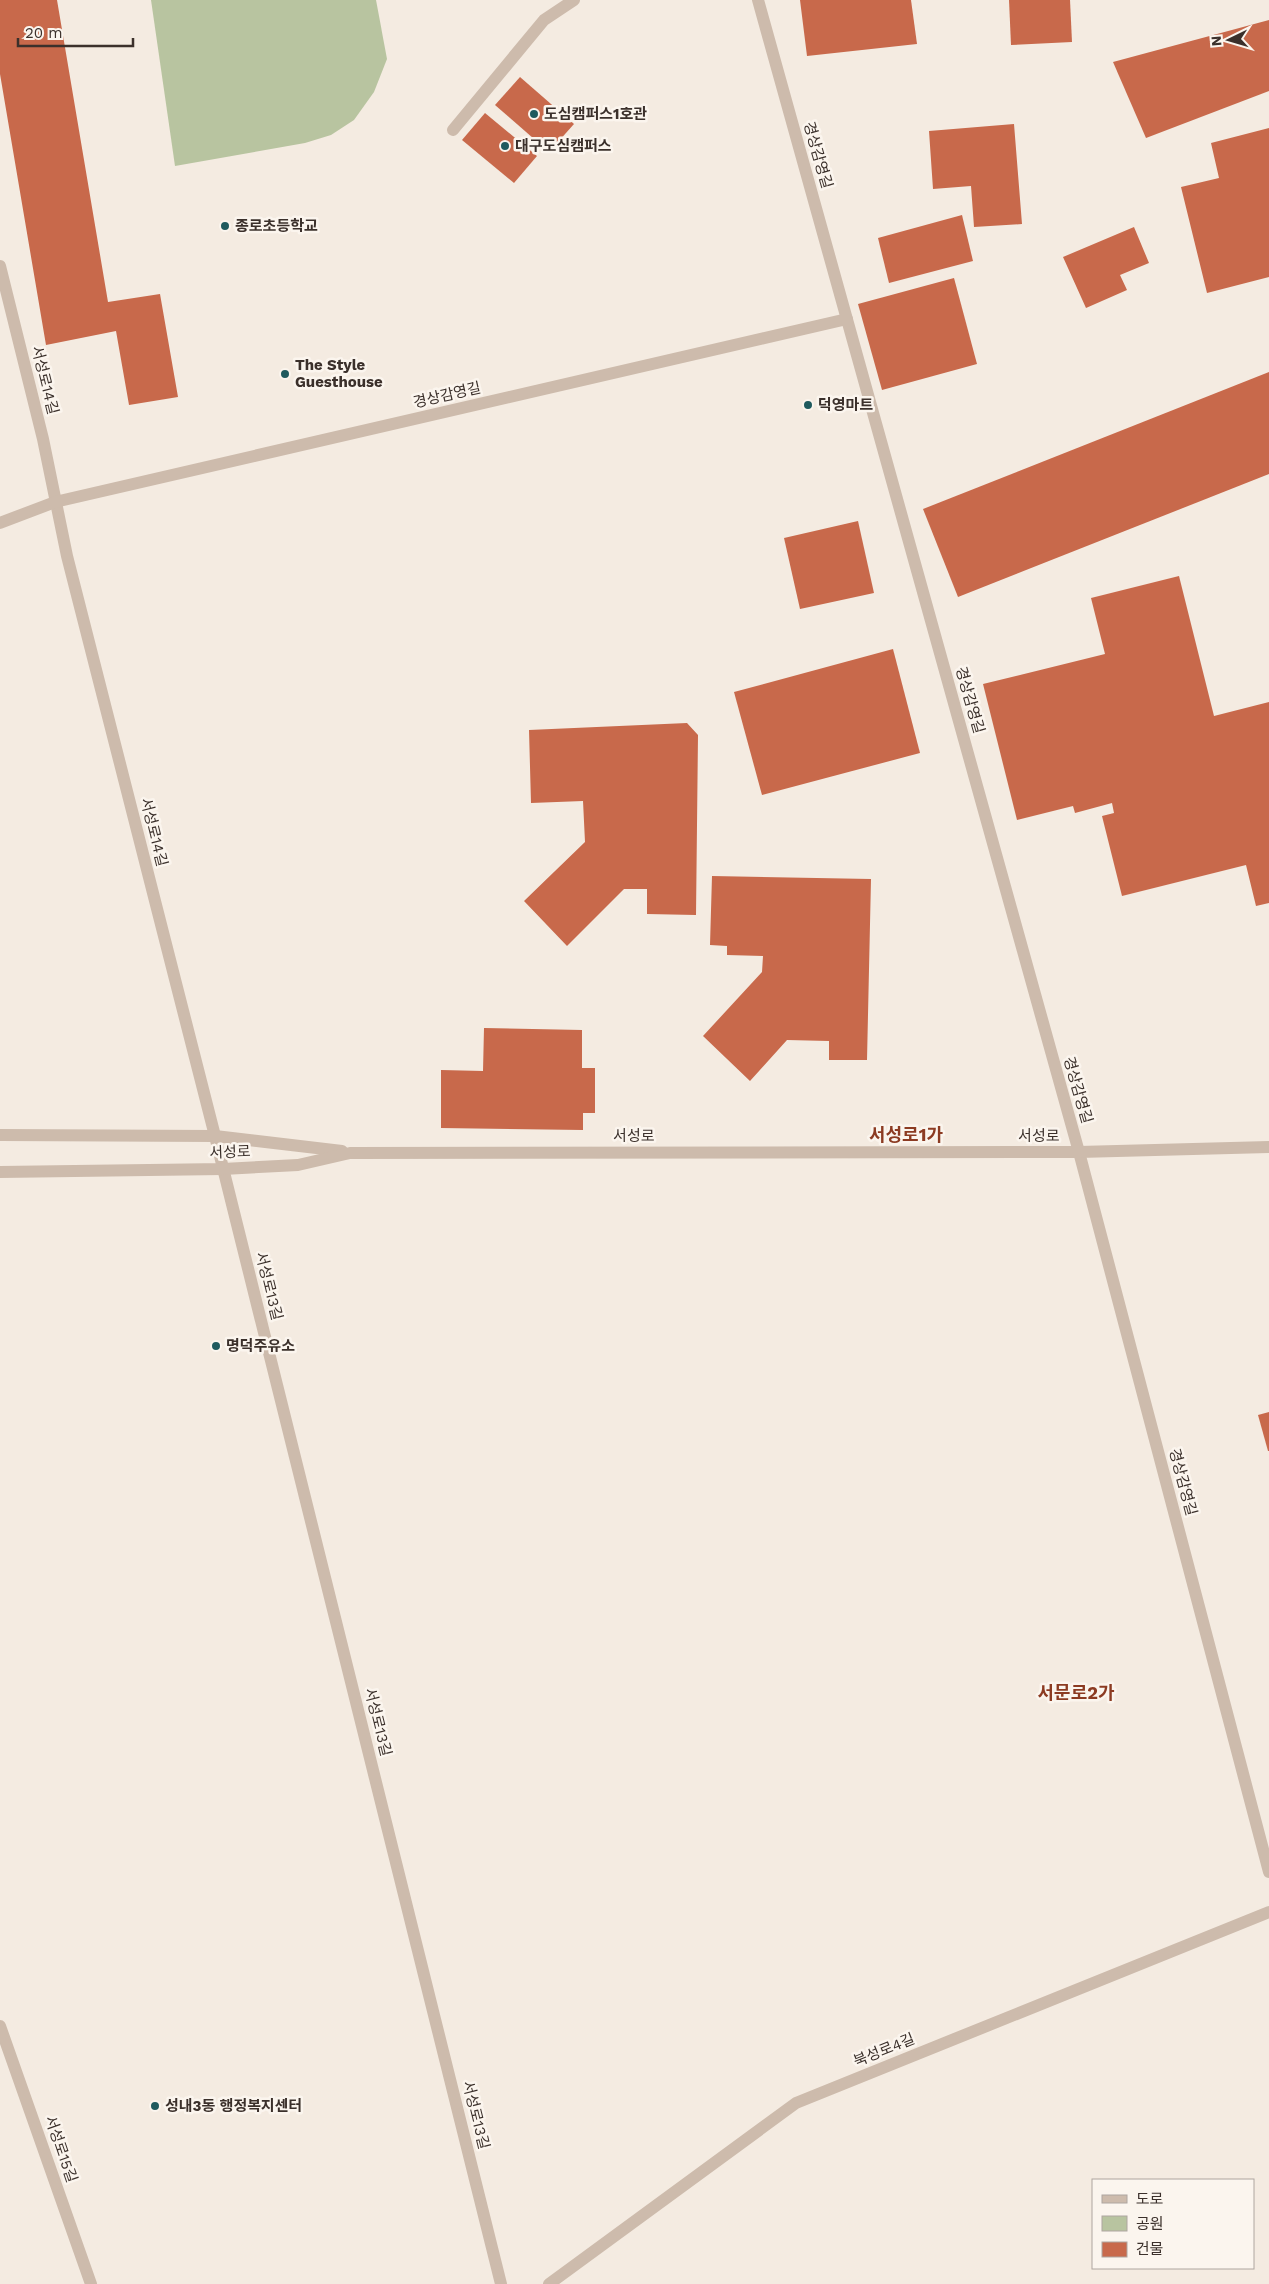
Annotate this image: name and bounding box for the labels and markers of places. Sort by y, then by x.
place label: 도심캠퍼스1호관 [544,105,647,123]
marker: 도심캠퍼스1호관 [528,108,540,120]
place label: 대구도심캠퍼스 [515,137,612,155]
marker: 대구도심캠퍼스 [499,140,511,152]
place label: 종로초등학교 [235,217,318,235]
marker: 종로초등학교 [219,220,231,232]
place label: The Style Guesthouse [295,356,383,391]
marker: The Style Guesthouse [279,368,291,380]
place label: 덕영마트 [818,396,873,414]
marker: 덕영마트 [802,399,814,411]
place label: 명덕주유소 [226,1337,295,1355]
marker: 명덕주유소 [210,1340,222,1352]
place label: 성내3동 행정복지센터 [165,2097,302,2115]
marker: 성내3동 행정복지센터 [149,2100,161,2112]

